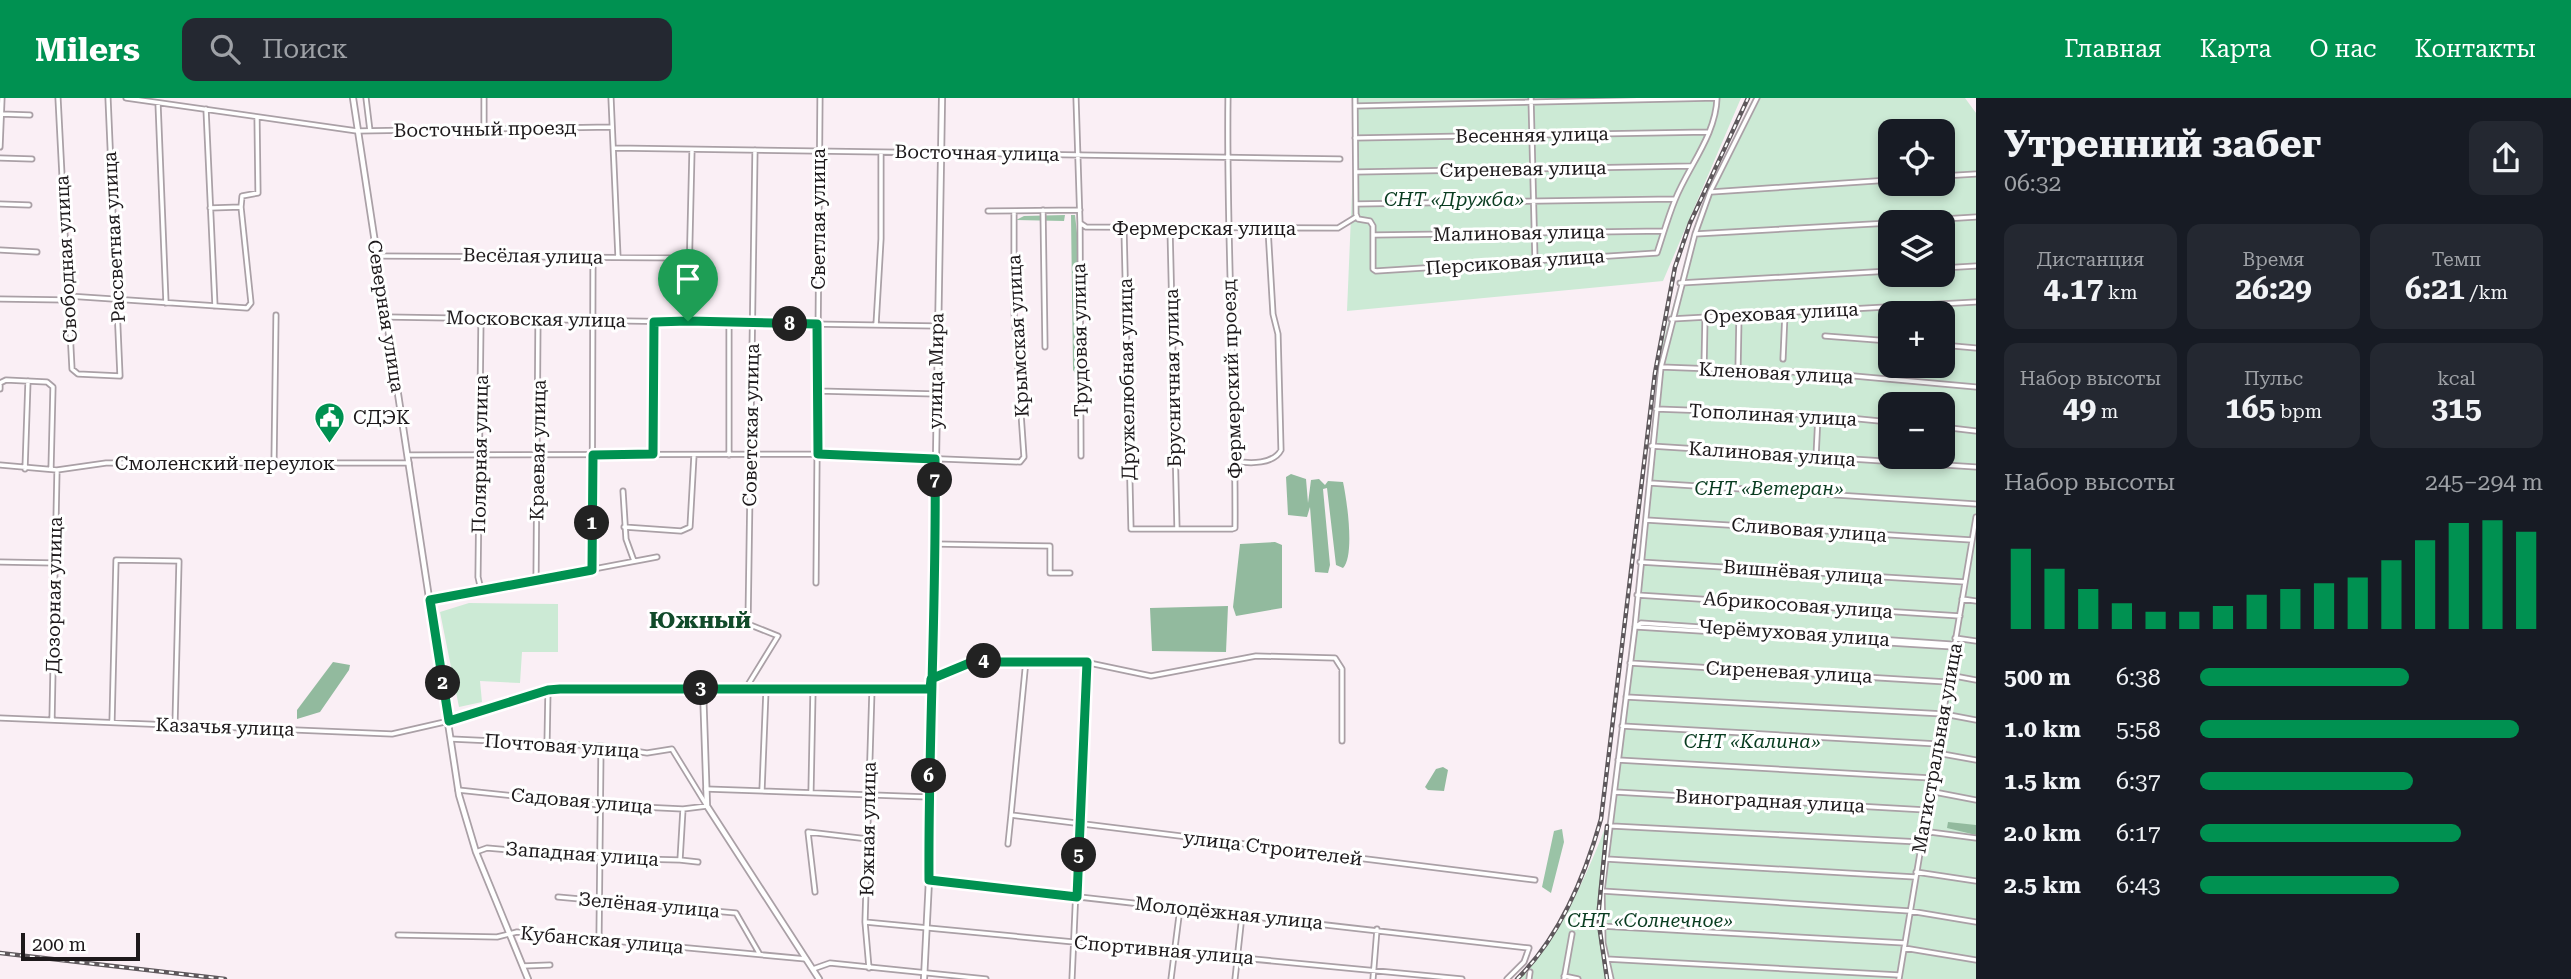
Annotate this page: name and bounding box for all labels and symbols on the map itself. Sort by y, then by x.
street label: Восточный проезд [393,116,577,142]
street label: Весенняя улица [1455,122,1610,148]
street label: Восточная улица [894,140,1060,166]
street label: Светлая улица [807,148,830,290]
street label: Рассветная улица [98,150,130,323]
street label: Сиреневая улица [1439,156,1607,182]
street label: Свободная улица [50,174,82,343]
park label: СНТ «Дружба» [1384,188,1524,211]
street label: Фермерская улица [1112,217,1297,240]
street label: Малиновая улица [1433,220,1606,246]
street label: Северная улица [363,238,410,395]
street label: Весёлая улица [463,243,604,269]
street label: Персиковая улица [1425,244,1606,280]
pin [658,249,718,321]
street label: Крымская улица [1002,253,1034,418]
street label: Трудовая улица [1067,262,1093,417]
street label: Дружелюбная улица [1114,277,1140,480]
street label: Фермерский проезд [1217,279,1247,479]
street label: Брусничная улица [1160,288,1186,468]
street label: Ореховая улица [1703,297,1860,329]
street label: Московская улица [446,306,627,332]
pin: 8 [772,306,808,342]
street label: улица Мира [923,312,949,429]
street label: Советская улица [738,343,764,507]
street label: Кленовая улица [1698,357,1855,389]
street label: Полярная улица [467,374,493,534]
street label: Краевая улица [525,379,551,521]
street label: Тополиная улица [1689,399,1858,431]
public building icon: СДЭК [313,400,347,444]
place label: СДЭК [353,406,410,429]
street label: Калиновая улица [1688,437,1857,471]
street label: Смоленский переулок [115,452,335,475]
pin: 7 [918,462,953,498]
park label: СНТ «Ветеран» [1694,477,1844,500]
pin: 1 [574,506,610,540]
street label: Сливовая улица [1731,513,1888,547]
street label: Дозорная улица [41,516,67,674]
street label: Вишнёвая улица [1722,555,1884,589]
street label: Абрикосовая улица [1702,587,1894,623]
district label: Южный [649,607,751,634]
street label: Черёмуховая улица [1697,615,1891,651]
street label: Магистральная улица [1907,640,1967,855]
pin: 4 [967,644,1002,678]
street label: Сиреневая улица [1705,656,1874,688]
pin: 2 [426,666,460,700]
pin: 3 [684,670,718,706]
street label: Казачья улица [155,713,296,741]
street label: Почтовая улица [484,729,641,763]
park label: СНТ «Калина» [1684,730,1820,753]
pin: 6 [912,758,946,794]
street label: Южная улица [855,761,881,897]
street label: Садовая улица [510,783,655,819]
street label: Виноградная улица [1675,785,1866,817]
street label: улица Строителей [1182,826,1364,870]
street label: Западная улица [505,837,660,871]
pin: 5 [1062,838,1096,872]
street label: Зелёная улица [577,887,721,923]
street label: Молодёжная улица [1134,892,1325,934]
park label: СНТ «Солнечное» [1567,909,1733,932]
street label: Кубанская улица [519,921,685,959]
scale bar [21,930,140,962]
street label: Спортивная улица [1073,931,1256,969]

